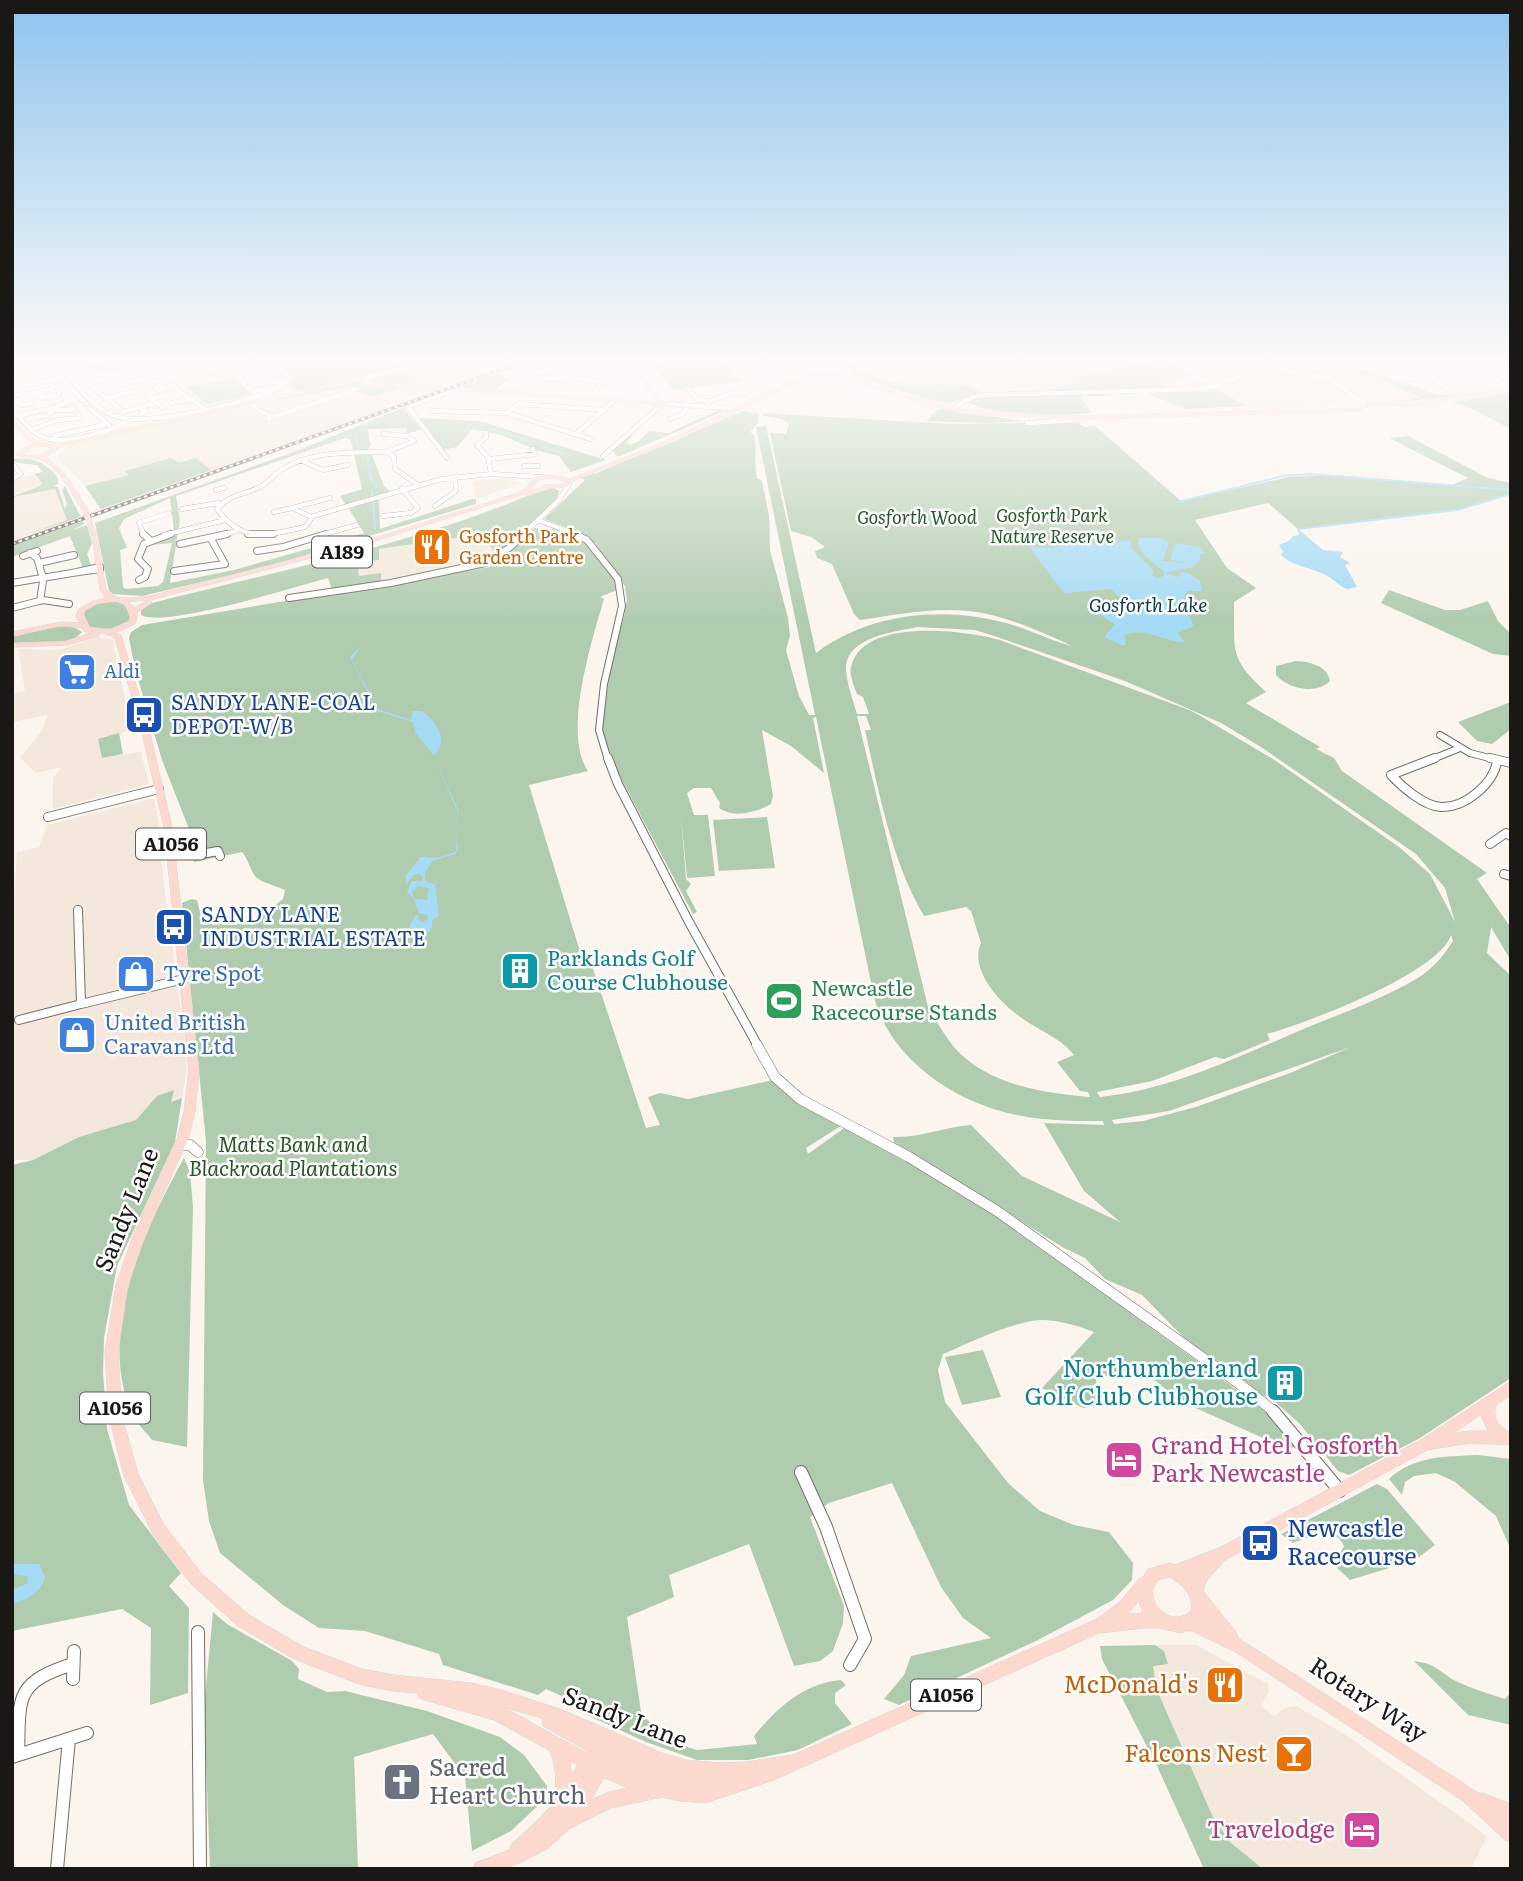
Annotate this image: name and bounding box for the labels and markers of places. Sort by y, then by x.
place label: Gosforth Park Garden Centre [459,522,584,570]
restaurant icon: Gosforth Park Garden Centre [411,526,453,568]
supermarket icon: Aldi [56,651,98,693]
place label: Aldi [104,657,140,684]
place label: SANDY LANE-COAL DEPOT-W/B [171,685,376,740]
bus stop icon: SANDY LANE-COAL DEPOT-W/B [123,694,165,736]
place label: SANDY LANE INDUSTRIAL ESTATE [201,897,426,952]
bus stop icon: SANDY LANE INDUSTRIAL ESTATE [153,906,195,948]
place label: Parklands Golf Course Clubhouse [547,941,728,996]
building icon: Parklands Golf Course Clubhouse [499,950,541,992]
shop icon: Tyre Spot [115,953,157,995]
place label: Tyre Spot [163,956,262,987]
place label: Newcastle Racecourse Stands [811,971,997,1026]
sports icon: Newcastle Racecourse Stands [763,980,805,1022]
place label: United British Caravans Ltd [104,1005,246,1060]
shop icon: United British Caravans Ltd [56,1014,98,1056]
place label: Northumberland Golf Club Clubhouse [1024,1349,1258,1412]
building icon: Northumberland Golf Club Clubhouse [1264,1362,1306,1404]
place label: Grand Hotel Gosforth Park Newcastle [1151,1426,1399,1489]
hotel icon: Grand Hotel Gosforth Park Newcastle [1103,1439,1145,1481]
place label: Newcastle Racecourse [1287,1509,1417,1572]
bus stop icon: Newcastle Racecourse [1239,1522,1281,1564]
restaurant icon: McDonald's [1204,1664,1246,1706]
place label: McDonald's [1063,1665,1198,1700]
bar icon: Falcons Nest [1273,1733,1315,1775]
place label: Falcons Nest [1124,1734,1267,1769]
place label: Sacred Heart Church [429,1748,586,1811]
church icon: Sacred Heart Church [381,1761,423,1803]
hotel icon: Travelodge [1341,1809,1383,1851]
place label: Travelodge [1207,1810,1335,1845]

